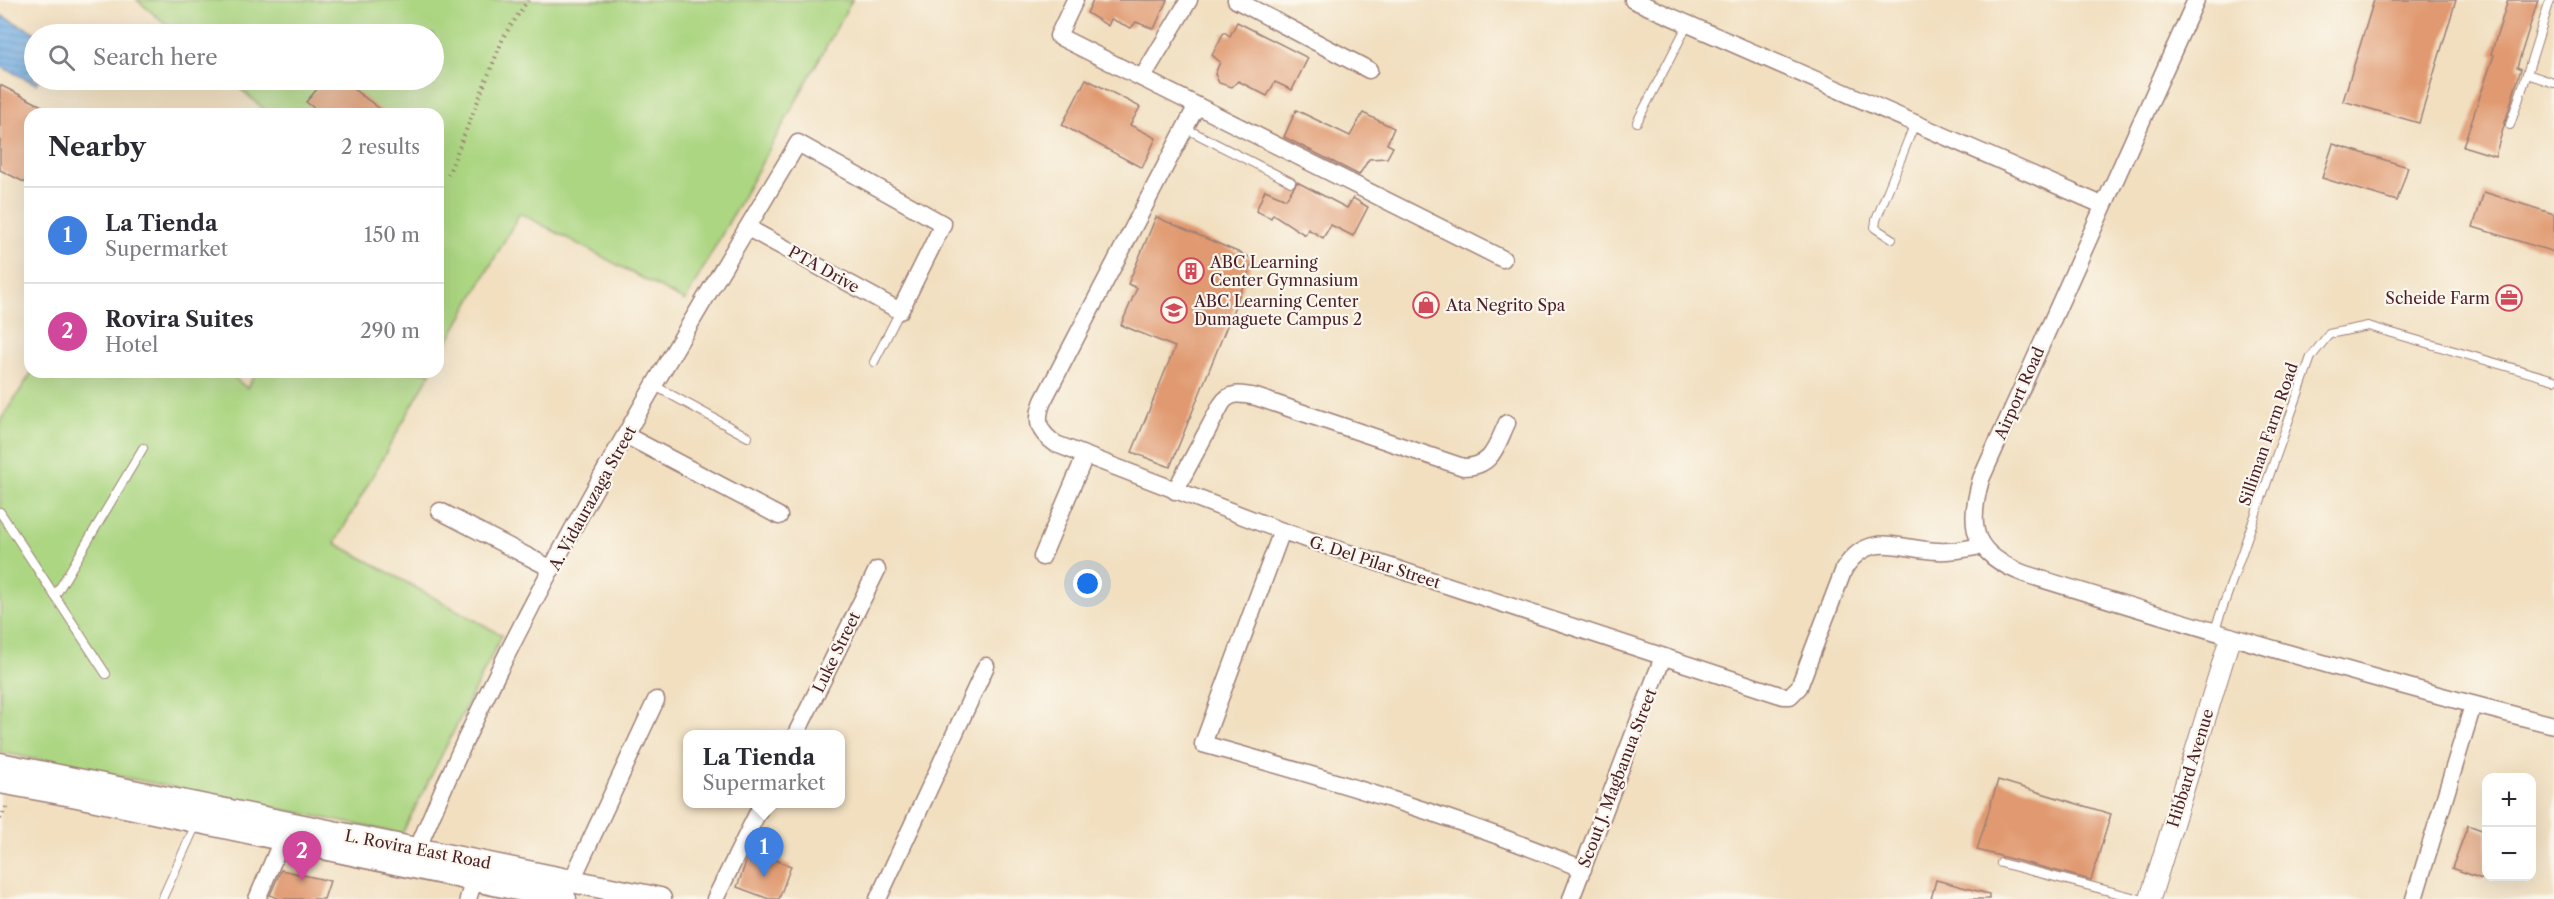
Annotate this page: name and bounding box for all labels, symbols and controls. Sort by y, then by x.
search box [24,24,444,90]
icon: search [45,41,78,74]
text: Search here [93,44,218,71]
text: Nearby [48,131,146,163]
text: 2 results [341,135,420,159]
text: La Tienda [105,210,218,237]
text: 1 [63,223,72,247]
text: 150 m [364,223,420,247]
text: Supermarket [105,237,228,261]
street label: PTA Drive [785,241,863,297]
place label: ABC Learning Center Gymnasium [1209,252,1358,290]
building icon: ABC Learning Center Gymnasium [1176,256,1206,286]
office icon: Scheide Farm [2494,283,2524,313]
place label: Scheide Farm [2385,288,2490,308]
shop icon: Ata Negrito Spa [1411,290,1441,320]
place label: ABC Learning Center Dumaguete Campus 2 [1193,291,1362,329]
school or university icon: ABC Learning Center Dumaguete Campus 2 [1159,295,1189,325]
place label: Ata Negrito Spa [1445,295,1566,315]
text: Rovira Suites [105,306,254,333]
text: 2 [62,319,73,343]
text: 290 m [360,319,420,343]
text: Hotel [105,333,158,357]
street label: Airport Road [1989,343,2048,443]
street label: Silliman Farm Road [2234,360,2302,508]
street label: A. Vidaurazaga Street [543,422,640,575]
street label: G. Del Pilar Street [1307,531,1443,593]
your location [1073,569,1102,598]
street label: Luke Street [808,608,864,696]
street label: Scout J. Magbanua Street [1574,685,1661,870]
street label: Hibbard Avenue [2162,706,2218,830]
popup [683,730,845,808]
text: La Tienda [703,744,815,771]
text: Supermarket [703,771,825,795]
map controls [2482,773,2536,881]
button: + [2482,773,2536,827]
street label: L. Rovira East Road [343,825,493,873]
button: − [2482,827,2536,881]
pin: 1 [744,828,783,877]
pin: 2 [282,832,322,881]

